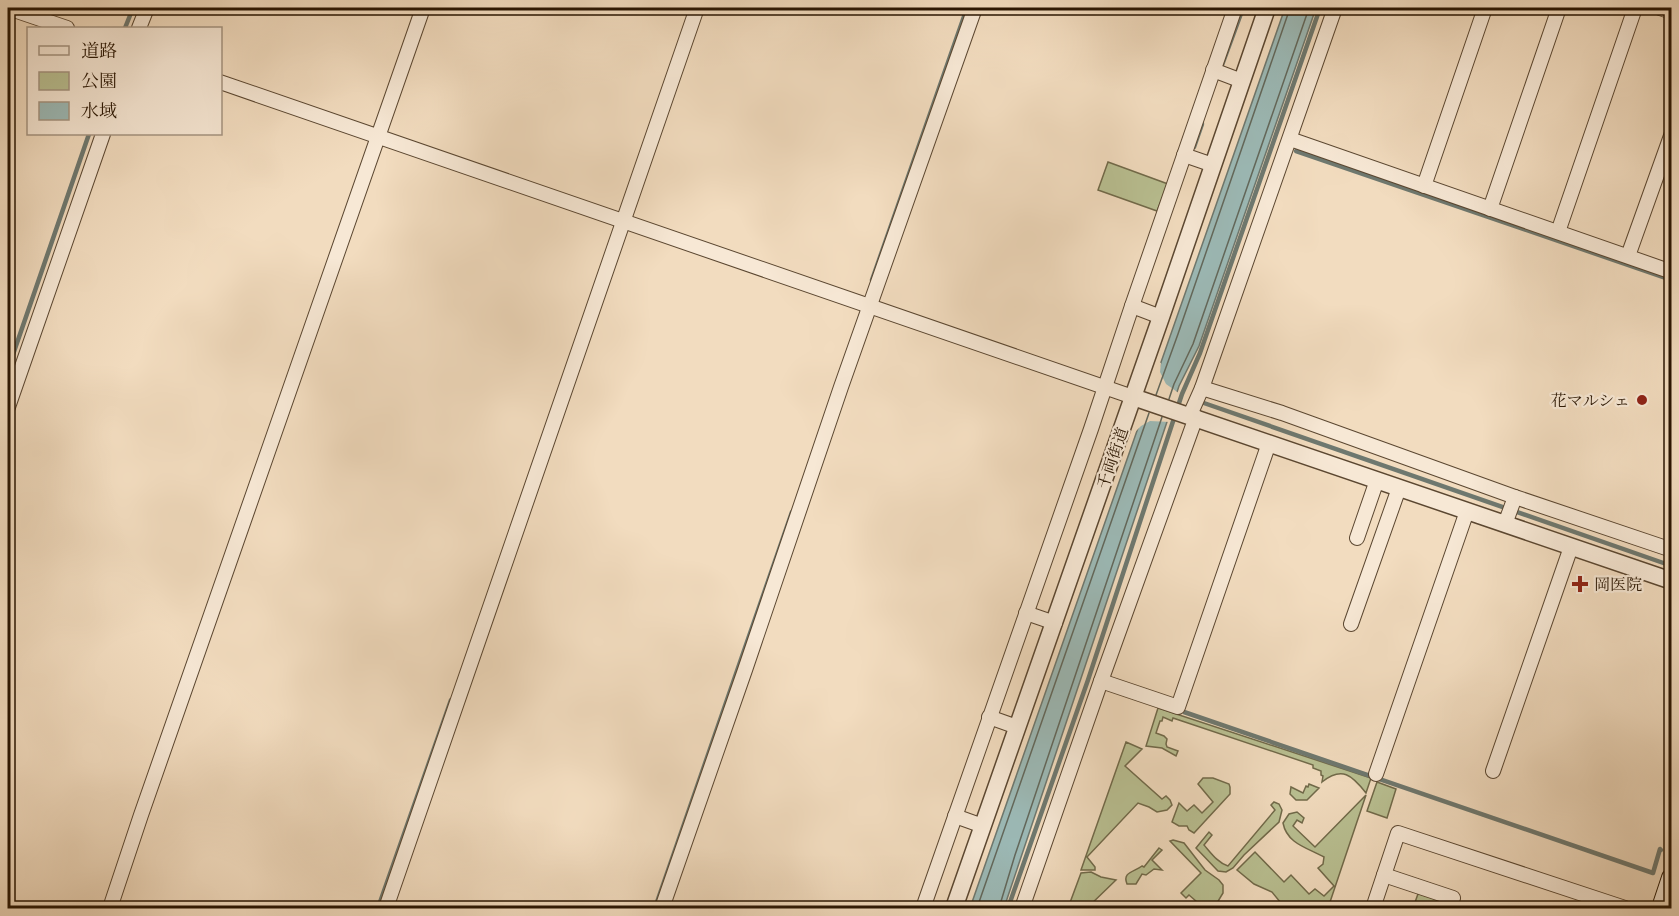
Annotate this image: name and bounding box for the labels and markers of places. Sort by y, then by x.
place label: 花マルシェ [1551,390,1630,410]
marker: 花マルシェ [1635,393,1649,407]
place label: 岡医院 [1594,574,1642,594]
marker: 岡医院 [1571,575,1589,593]

